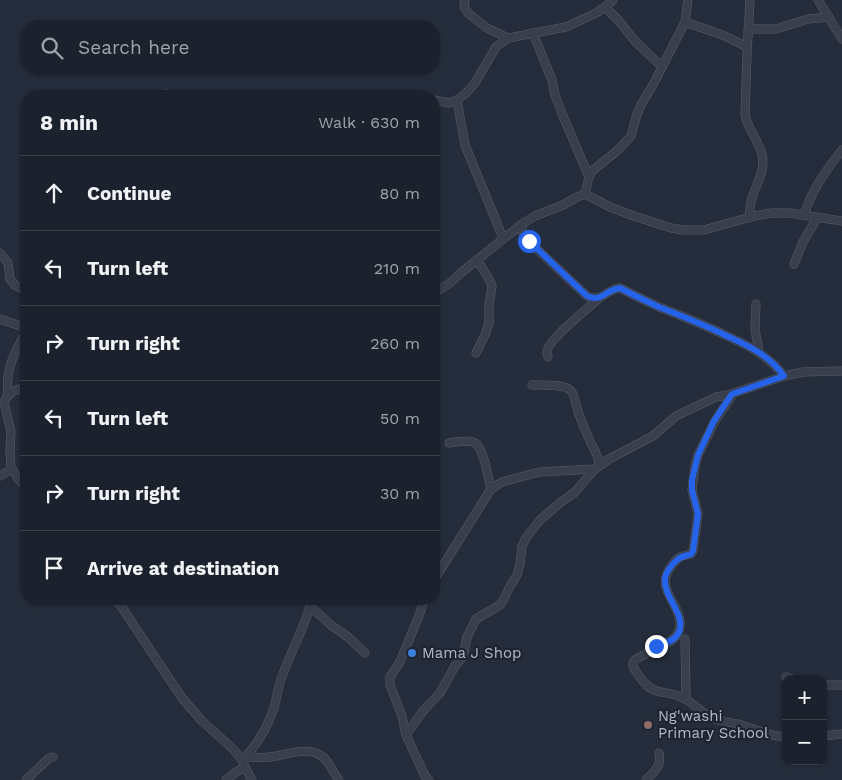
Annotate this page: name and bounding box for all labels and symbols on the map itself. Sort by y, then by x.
route start [518,230,541,253]
route end [645,635,668,658]
place label: Mama J Shop [422,644,521,662]
marker: Mama J Shop [406,647,418,659]
place label: Ng'washi Primary School [658,707,769,742]
marker: Ng'washi Primary School [642,719,654,731]

